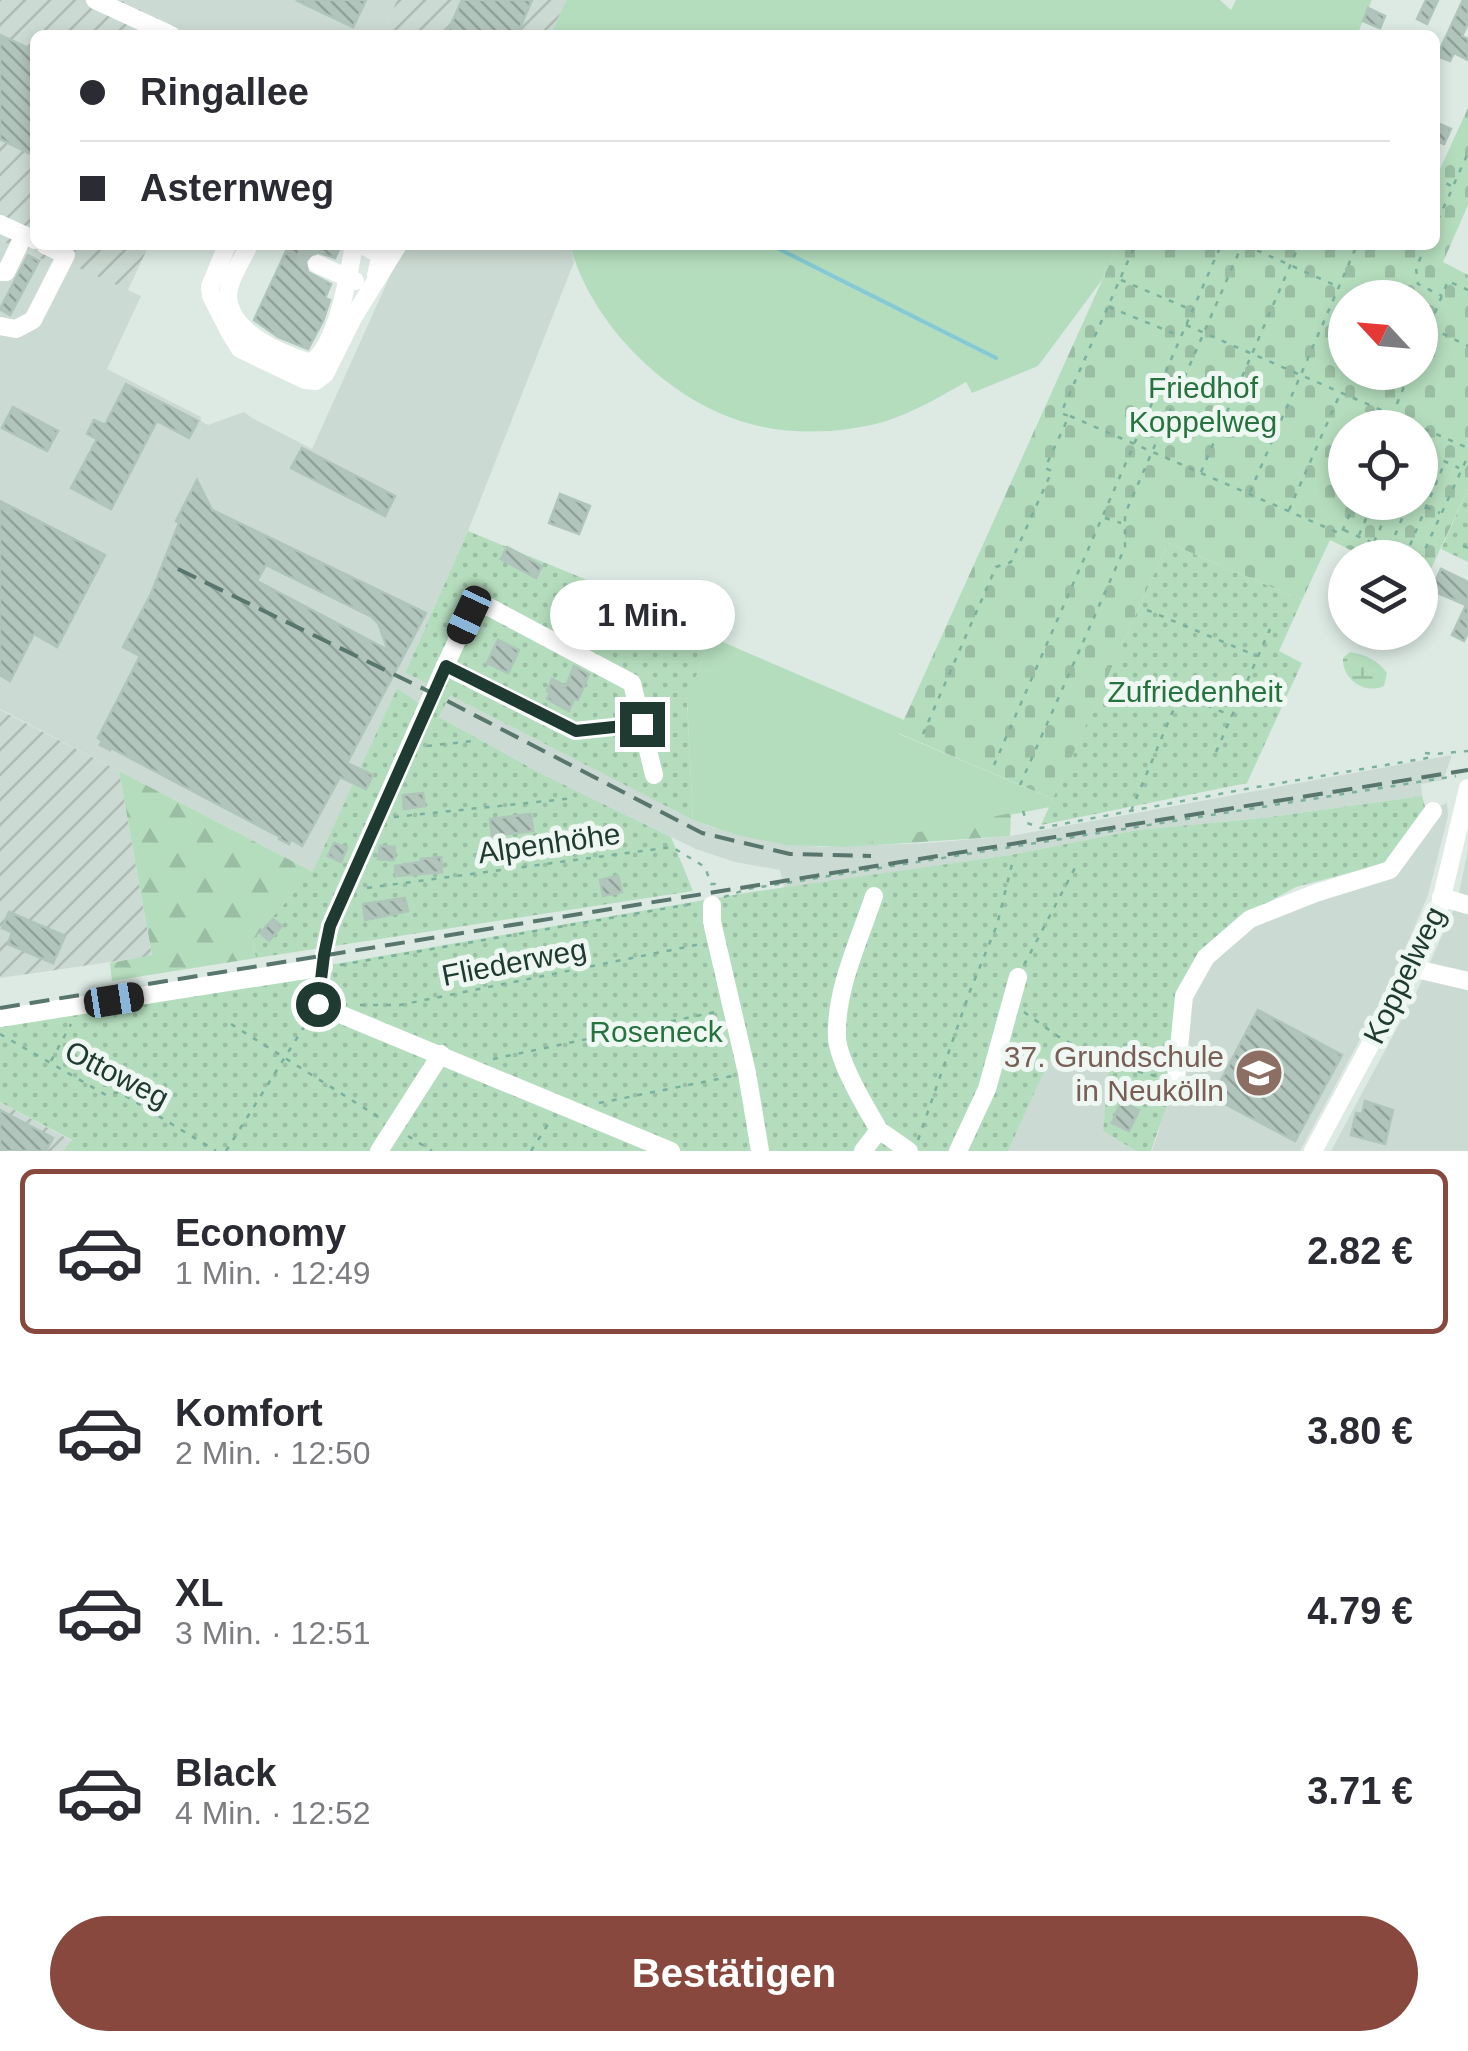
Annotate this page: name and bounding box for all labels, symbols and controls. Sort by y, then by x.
text: Ringallee [140,71,309,113]
text: Asternweg [140,167,334,209]
north arrow [1328,280,1438,390]
map controls [1328,280,1438,650]
park label: Friedhof Koppelweg [1129,371,1277,438]
button: locate [1328,410,1438,520]
button: layers [1328,540,1438,650]
callout: 1 Min. [550,579,734,649]
car [443,581,495,649]
text: 1 Min. [597,597,688,633]
park label: Zufriedenheit [1107,675,1283,708]
route end [620,702,665,747]
street label: Alpenhöhe [476,817,622,869]
street label: Koppelweg [1357,901,1451,1049]
street label: Fliederweg [439,932,589,992]
car [82,980,146,1020]
route start [296,982,341,1027]
park label: Roseneck [589,1015,724,1048]
street label: Ottoweg [60,1034,174,1114]
place label: 37. Grundschule in Neukölln [1004,1040,1224,1107]
school or university icon: 37. Grundschule in Neukölln [1233,1047,1285,1099]
icon: car [55,1207,145,1297]
text: Economy [175,1212,346,1254]
text: 2.82 € [1307,1230,1413,1272]
text: 1 Min. · 12:49 [175,1255,371,1291]
icon: car [55,1387,145,1477]
text: Komfort [175,1392,323,1434]
text: 3.80 € [1307,1410,1413,1452]
text: 2 Min. · 12:50 [175,1435,371,1471]
icon: car [55,1567,145,1657]
text: XL [175,1572,224,1614]
text: 4.79 € [1307,1590,1413,1632]
text: 3 Min. · 12:51 [175,1615,371,1651]
icon: car [55,1747,145,1837]
text: Black [175,1752,276,1794]
text: 3.71 € [1307,1770,1413,1812]
text: 4 Min. · 12:52 [175,1795,371,1831]
button: Bestätigen [50,1916,1418,2031]

